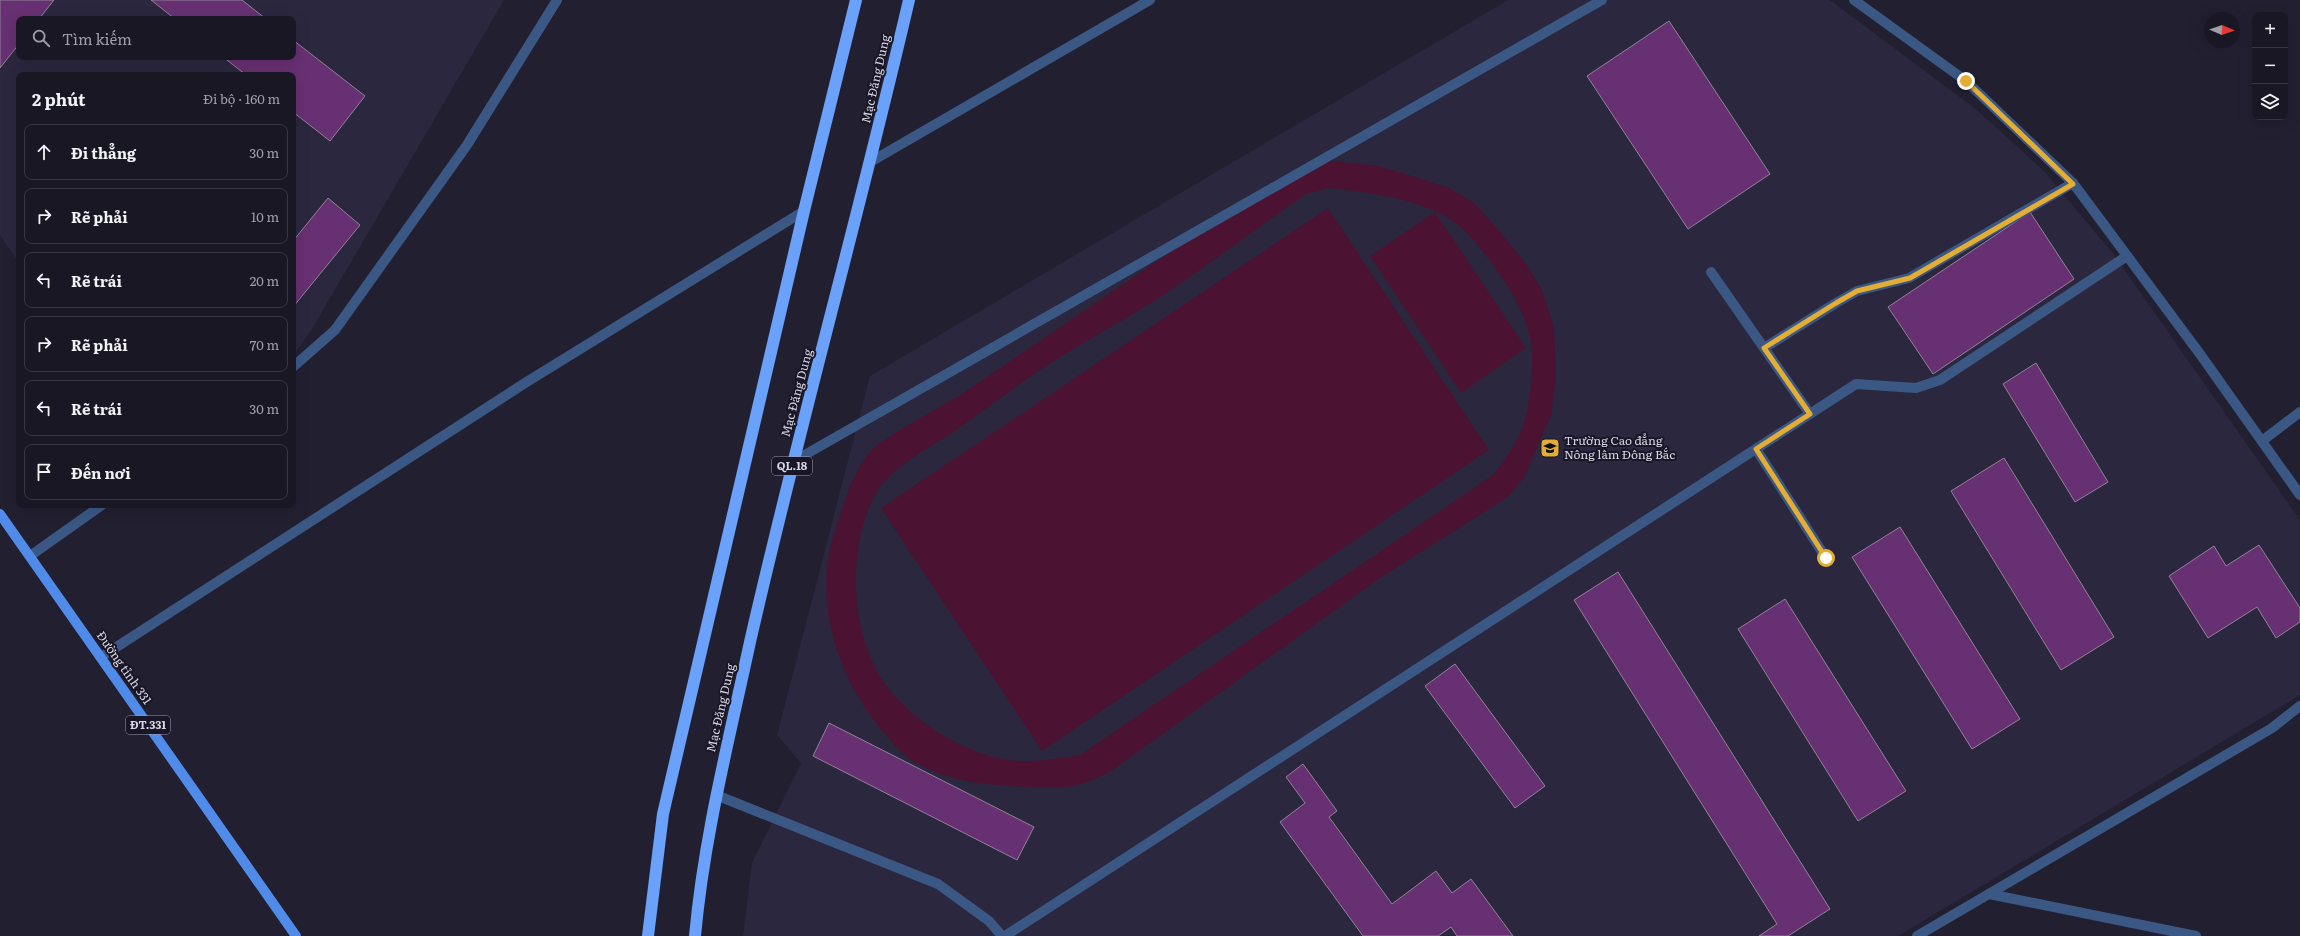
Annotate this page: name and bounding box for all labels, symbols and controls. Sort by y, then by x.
north arrow [2204,12,2240,48]
map controls [2252,12,2288,120]
button: + [2252,12,2288,48]
search box [16,16,296,60]
icon: search [30,27,52,49]
text: Tìm kiếm [62,27,132,50]
street label: Mạc Đăng Dung [856,32,894,125]
button: − [2252,48,2288,84]
route end [1957,72,1975,90]
button: layers [2252,84,2288,120]
text: 2 phút [32,86,86,111]
text: Đi bộ · 160 m [203,89,280,108]
icon: ahead [33,141,55,163]
text: Đi thẳng [71,141,136,164]
text: 30 m [249,143,279,162]
icon: right [33,205,55,227]
text: Rẽ phải [71,205,128,228]
text: 10 m [251,207,279,226]
icon: left [33,269,55,291]
text: Rẽ trái [71,269,122,292]
text: 20 m [250,271,279,290]
icon: right [33,333,55,355]
text: Rẽ phải [71,333,128,356]
text: 70 m [250,335,279,354]
street label: Mạc Đăng Dung [776,346,817,439]
icon: left [33,397,55,419]
text: Rẽ trái [71,397,122,420]
text: 30 m [249,399,279,418]
place label: Trường Cao đẳng Nông lâm Đông Bắc [1564,431,1675,463]
school or university icon: Trường Cao đẳng Nông lâm Đông Bắc [1539,437,1561,459]
road number: QL.18 [772,457,812,475]
icon: arrive [33,461,55,483]
text: Đến nơi [71,461,131,484]
route start [1817,549,1835,567]
street label: Đường tỉnh 331 [93,627,157,708]
street label: Mạc Đăng Dung [701,661,739,754]
road number: ĐT.331 [126,716,170,734]

